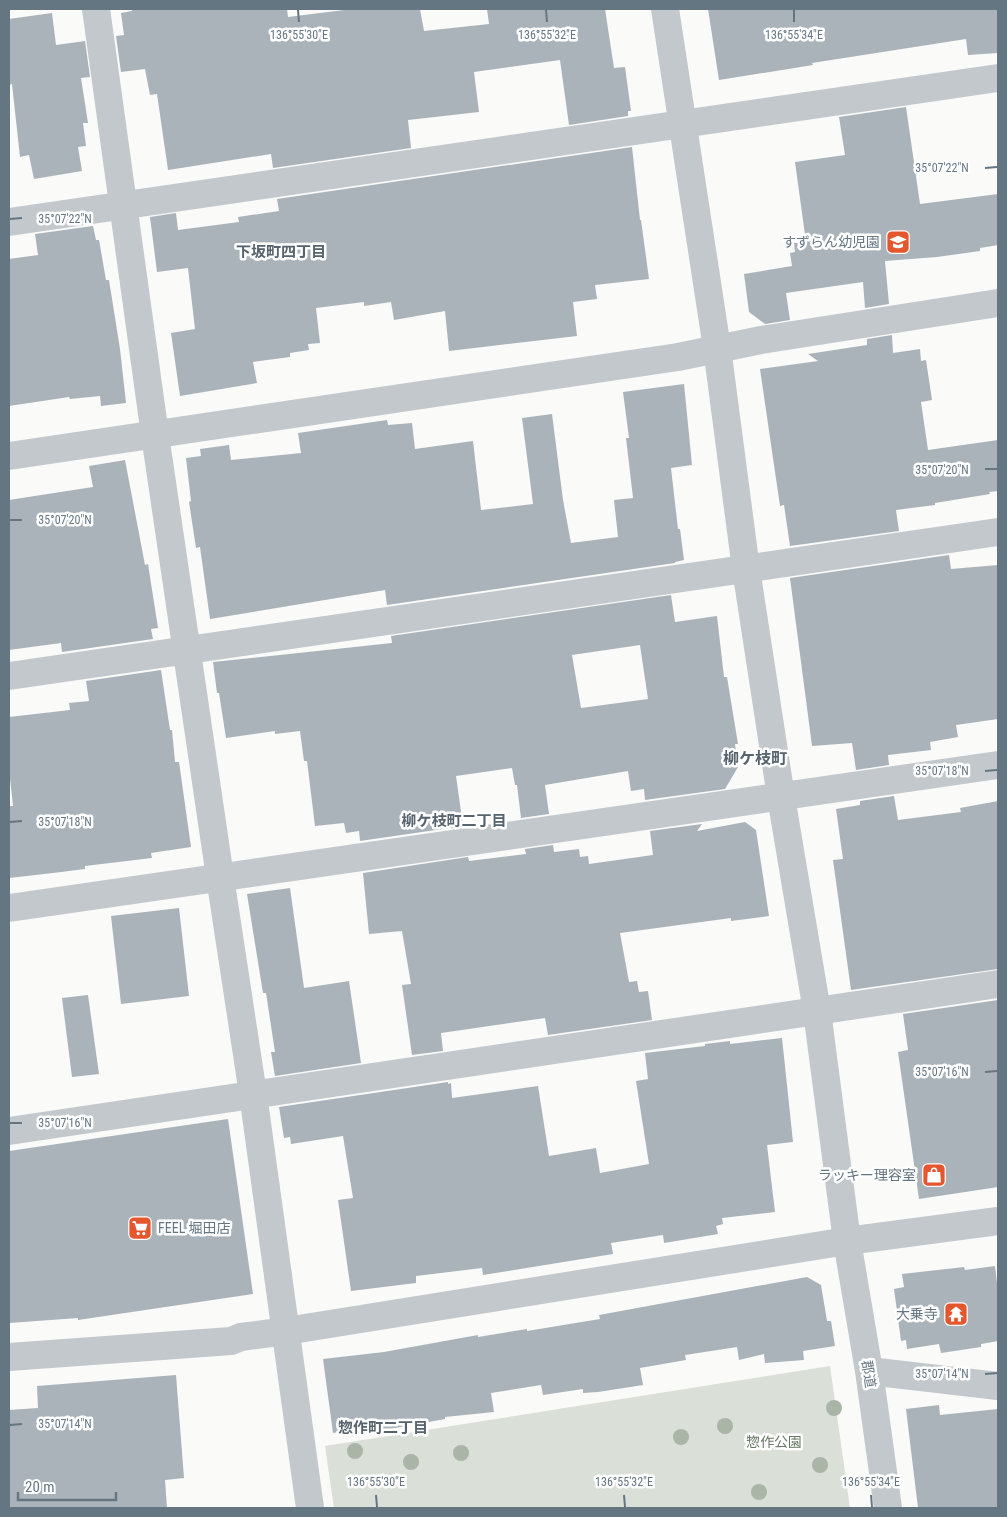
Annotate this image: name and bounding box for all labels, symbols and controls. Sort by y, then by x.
text: 136°55'30"E [270,28,328,42]
text: 136°55'32"E [518,28,576,42]
text: 136°55'34"E [765,28,823,42]
text: 35°07'22"N [915,161,969,175]
text: 35°07'22"N [38,212,92,226]
school or university icon: すずらん幼児園 [885,229,911,255]
place label: すずらん幼児園 [782,234,880,250]
district label: 下坂町四丁目 [236,243,326,261]
text: 35°07'20"N [915,463,969,477]
text: 35°07'20"N [38,513,92,527]
district label: 柳ケ枝町 [723,749,787,768]
text: 35°07'18"N [915,764,969,778]
district label: 柳ケ枝町二丁目 [401,812,507,830]
text: 35°07'18"N [38,815,92,829]
text: 35°07'16"N [915,1065,969,1079]
text: 35°07'16"N [38,1116,92,1130]
shop icon: ラッキー理容室 [921,1162,947,1188]
place label: ラッキー理容室 [818,1167,916,1183]
supermarket icon: FEEL 堀田店 [127,1215,153,1241]
place label: FEEL 堀田店 [158,1220,231,1236]
temple icon: 大乗寺 [943,1301,969,1327]
place label: 大乗寺 [896,1306,938,1322]
street label: 郡道 [859,1359,879,1389]
text: 35°07'14"N [915,1367,969,1381]
text: 35°07'14"N [38,1417,92,1431]
district label: 惣作町二丁目 [338,1419,428,1437]
park label: 惣作公園 [746,1434,802,1450]
scale bar [18,1470,115,1502]
text: 136°55'30"E [347,1475,405,1489]
text: 136°55'32"E [595,1475,653,1489]
text: 136°55'34"E [842,1475,900,1489]
text: 20 m [25,1478,55,1496]

